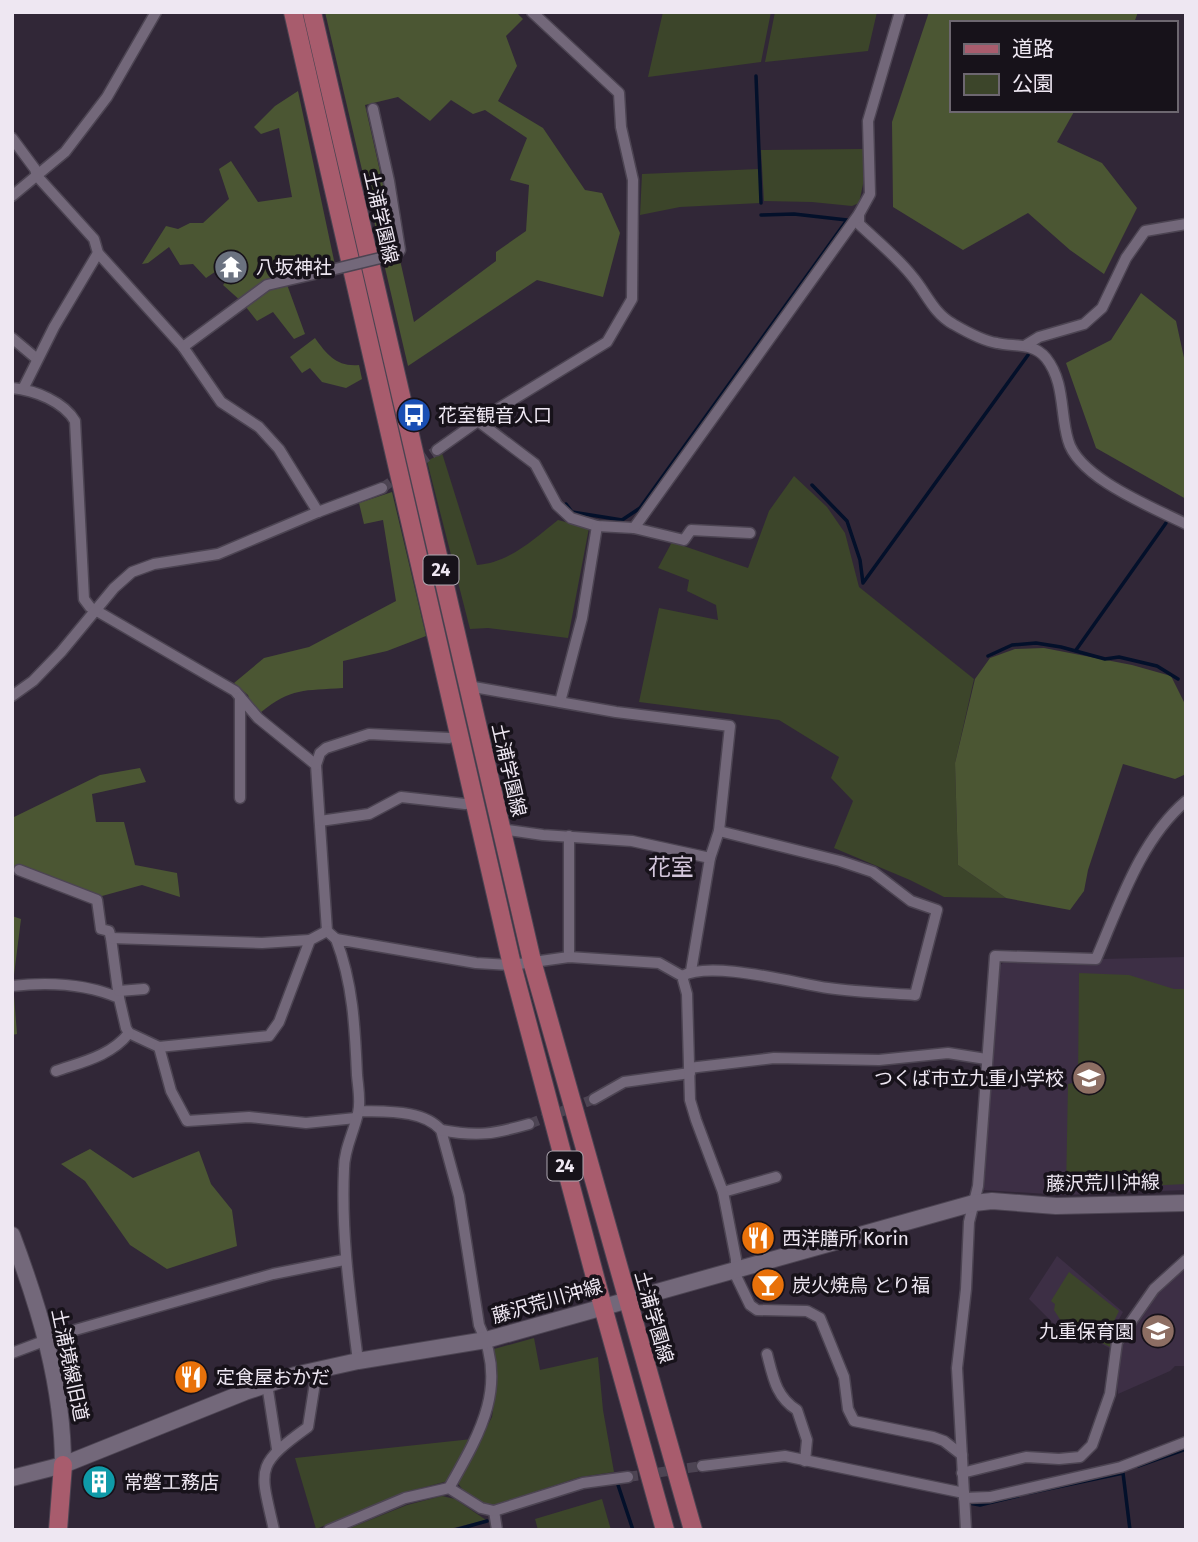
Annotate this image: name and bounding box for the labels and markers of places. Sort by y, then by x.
temple icon: 八坂神社 [212,248,250,286]
place label: 八坂神社 [256,256,332,279]
bus stop icon: 花室観音入口 [395,396,433,434]
place label: 花室観音入口 [438,404,552,427]
school or university icon: つくば市立九重小学校 [1070,1059,1108,1097]
place label: つくば市立九重小学校 [874,1067,1064,1090]
restaurant icon: 西洋膳所 Korin [739,1219,777,1257]
place label: 西洋膳所 Korin [782,1227,909,1250]
bar icon: 炭火焼鳥 とり福 [749,1266,787,1304]
place label: 炭火焼鳥 とり福 [792,1274,930,1297]
school or university icon: 九重保育園 [1139,1312,1177,1350]
place label: 九重保育園 [1039,1320,1134,1343]
restaurant icon: 定食屋おかだ [172,1358,210,1396]
place label: 定食屋おかだ [216,1366,330,1389]
building icon: 常磐工務店 [80,1463,118,1501]
place label: 常磐工務店 [124,1471,219,1494]

